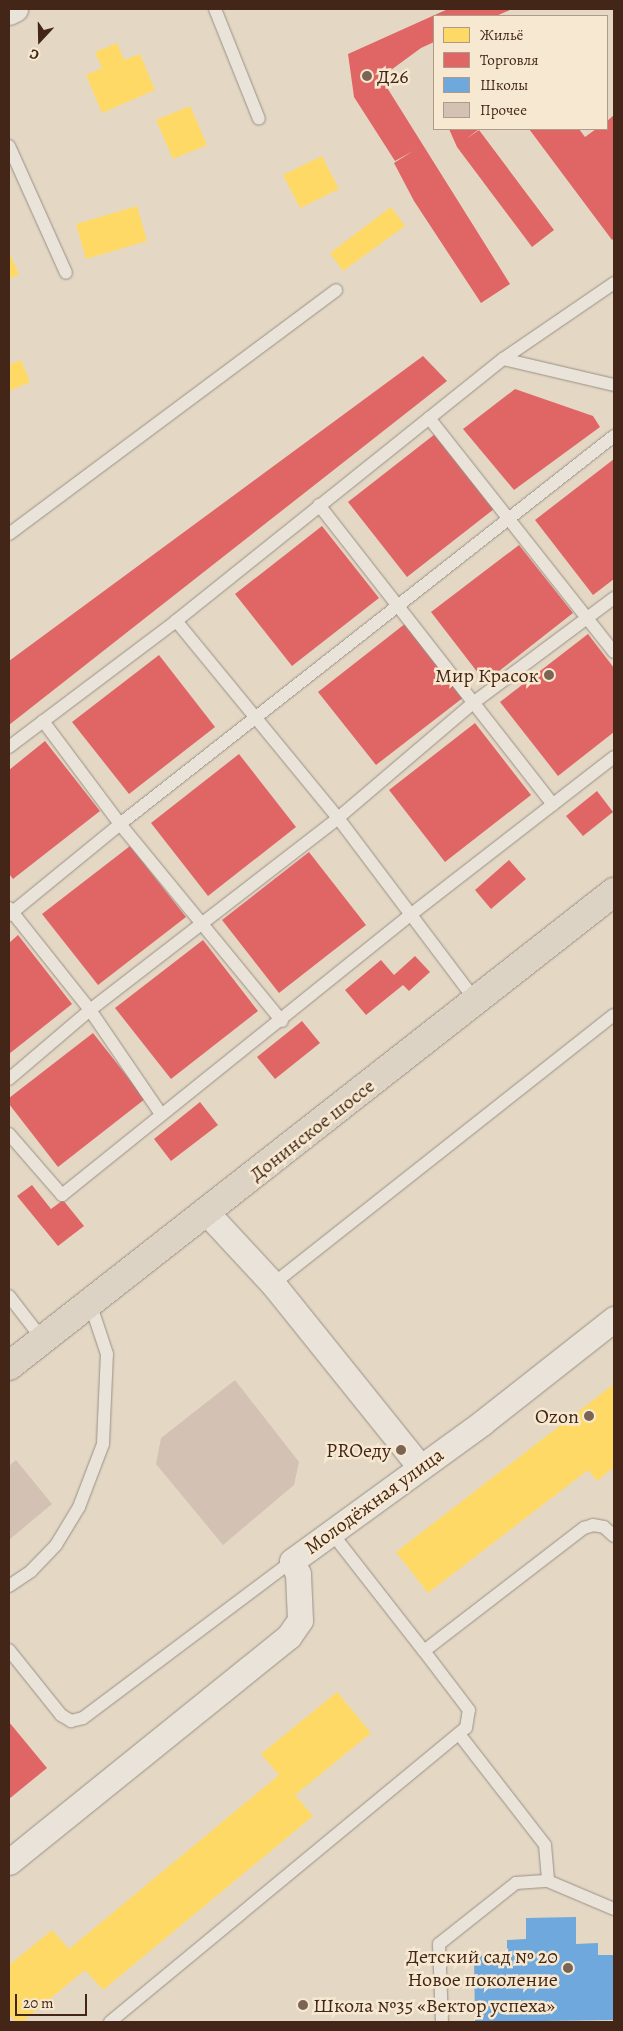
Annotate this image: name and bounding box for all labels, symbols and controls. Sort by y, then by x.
north arrow [15,15,65,65]
legend [433,15,608,130]
text: Жильё [480,25,523,45]
text: С [27,44,42,65]
text: Торговля [480,50,538,70]
place label: Д26 [377,64,409,88]
marker: Д26 [361,70,373,82]
text: Школы [480,75,528,95]
text: Прочее [480,100,527,120]
place label: Мир Красок [435,663,539,687]
marker: Мир Красок [543,669,555,681]
street label: Донинское шоссе [245,1074,379,1186]
place label: Ozon [535,1404,579,1428]
marker: Ozon [583,1410,595,1422]
place label: PROеду [326,1438,391,1462]
street label: Молодёжная улица [300,1443,448,1559]
marker: PROеду [395,1444,407,1456]
place label: Детский сад № 20 Новое поколение [406,1944,558,1991]
marker: Детский сад № 20 Новое поколение [562,1962,574,1974]
scale bar [18,1984,90,2016]
text: 20 m [23,1993,54,2013]
place label: Школа №35 «Вектор успеха» [313,1993,555,2017]
marker: Школа №35 «Вектор успеха» [297,1999,309,2011]

